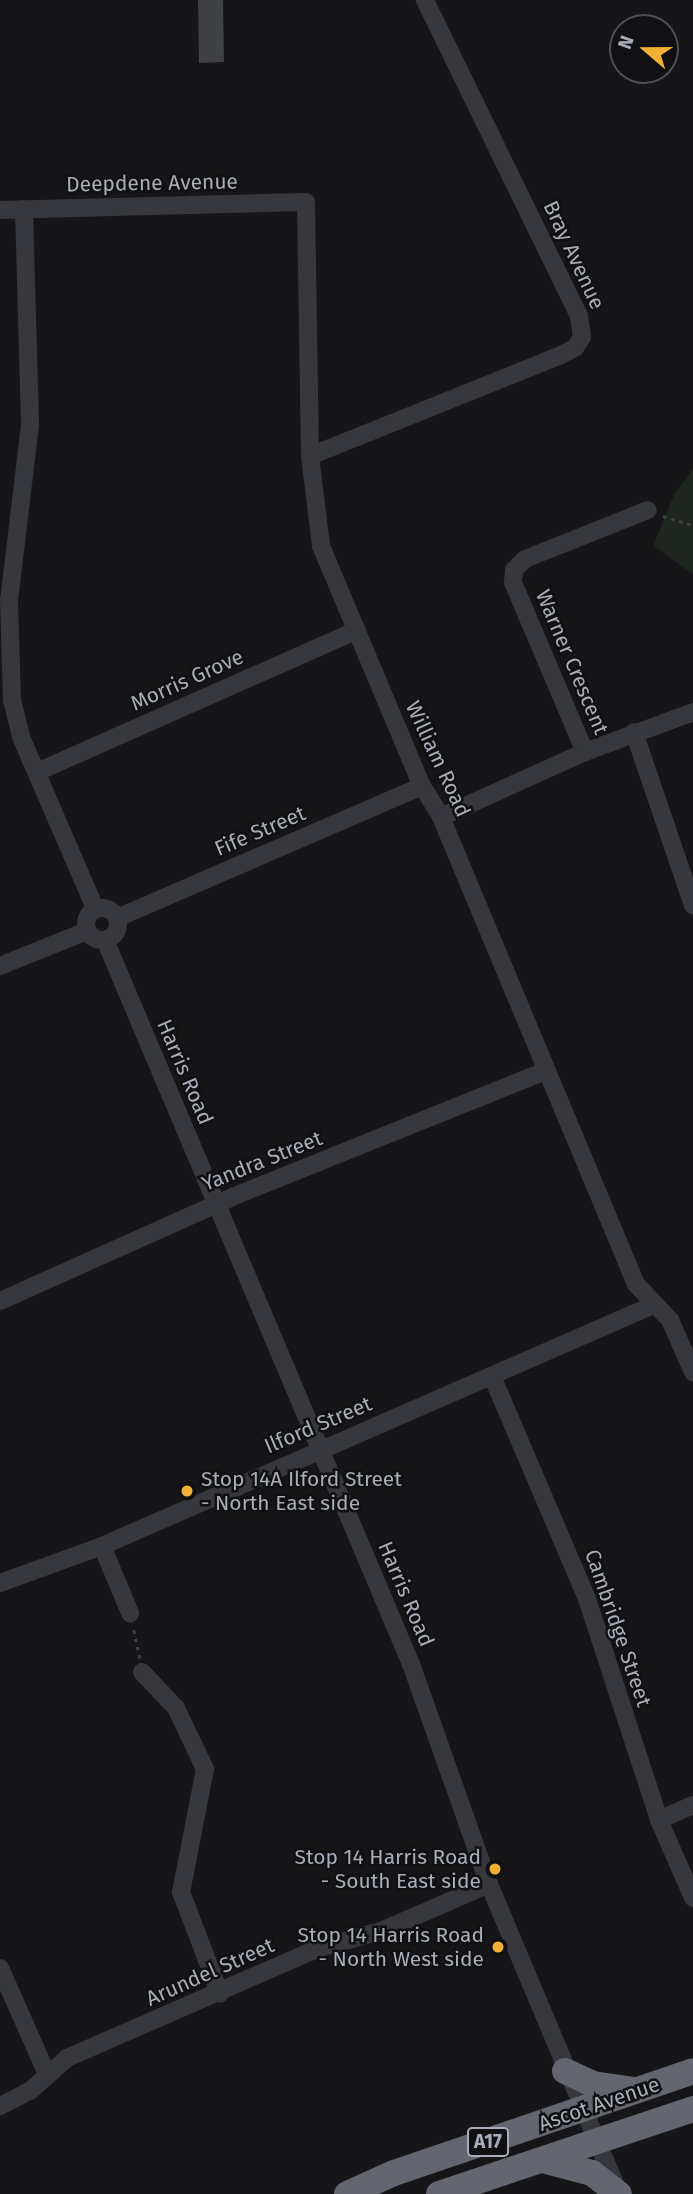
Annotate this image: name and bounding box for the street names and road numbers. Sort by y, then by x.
street label: Deepdene Avenue [66,169,238,197]
street label: Bray Avenue [538,197,610,313]
street label: Warner Crescent [530,586,614,738]
street label: Morris Grove [127,644,247,716]
street label: William Road [400,697,476,821]
street label: Fife Street [211,801,309,861]
street label: Harris Road [152,1016,218,1128]
street label: Yandra Street [198,1125,326,1197]
street label: Ilford Street [261,1391,375,1459]
street label: Harris Road [373,1538,439,1650]
street label: Cambridge Street [579,1546,657,1710]
street label: Arundel Street [142,1933,278,2011]
street label: Ascot Avenue [535,2071,663,2137]
road number: A17 [467,2126,509,2158]

